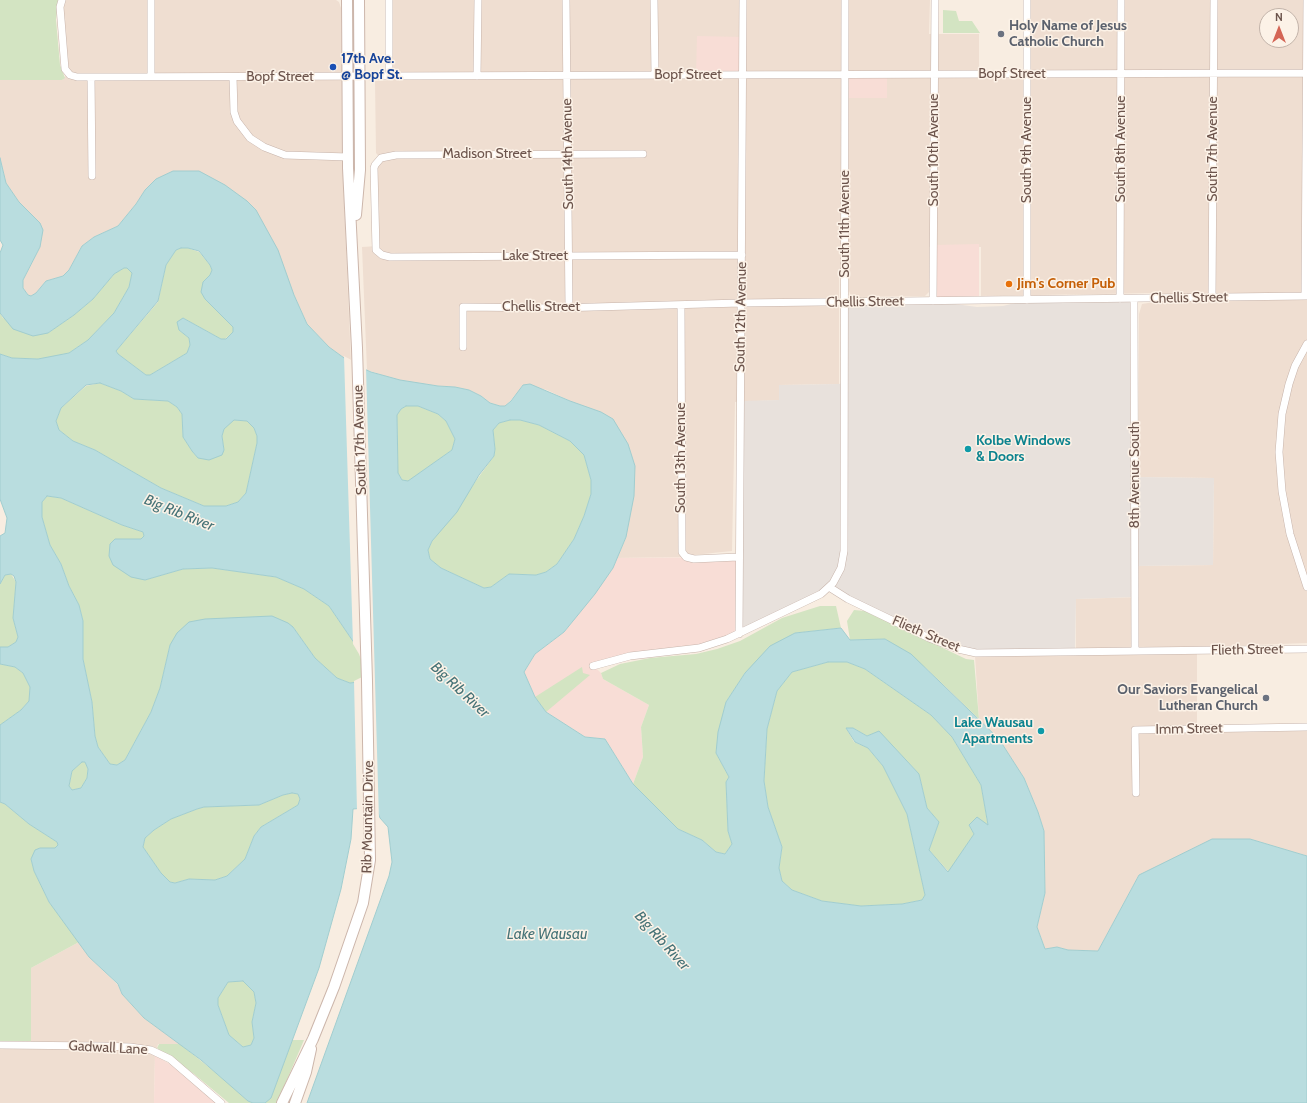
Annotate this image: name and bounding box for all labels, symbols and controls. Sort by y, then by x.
north arrow [1259,8,1299,48]
text: N [1275,10,1283,24]
place label: Holy Name of Jesus Catholic Church [1009,18,1127,50]
marker: Holy Name of Jesus Catholic Church [996,29,1006,39]
place label: 17th Ave. @ Bopf St. [341,51,403,84]
marker: 17th Ave. @ Bopf St. [328,62,338,72]
street label: Bopf Street [978,66,1046,82]
street label: Bopf Street [654,67,722,83]
street label: Bopf Street [246,69,314,85]
street label: South 10th Avenue [926,94,942,206]
street label: South 8th Avenue [1113,95,1129,203]
street label: South 7th Avenue [1205,96,1221,202]
street label: South 9th Avenue [1019,97,1035,203]
street label: South 14th Avenue [559,98,577,210]
street label: Madison Street [442,146,532,162]
street label: South 11th Avenue [837,170,853,278]
street label: Lake Street [502,248,568,264]
street label: South 12th Avenue [732,262,750,372]
place label: Jim's Corner Pub [1017,276,1115,292]
marker: Jim's Corner Pub [1004,279,1014,289]
street label: Chellis Street [1150,289,1228,307]
street label: Chellis Street [826,293,904,311]
street label: Chellis Street [502,299,580,315]
street label: South 17th Avenue [350,385,370,495]
street label: South 13th Avenue [673,403,689,513]
street label: 8th Avenue South [1127,421,1143,529]
place label: Kolbe Windows & Doors [976,433,1071,466]
marker: Kolbe Windows & Doors [963,444,973,454]
water label: Big Rib River [142,491,216,535]
street label: Flieth Street [889,612,963,656]
street label: Flieth Street [1211,641,1283,659]
water label: Big Rib River [427,658,493,722]
place label: Our Saviors Evangelical Lutheran Church [1117,682,1258,714]
marker: Our Saviors Evangelical Lutheran Church [1261,693,1271,703]
place label: Lake Wausau Apartments [954,715,1033,748]
street label: Imm Street [1155,720,1223,738]
marker: Lake Wausau Apartments [1036,726,1046,736]
street label: Rib Mountain Drive [359,760,377,874]
water label: Big Rib River [631,908,693,974]
water label: Lake Wausau [507,926,587,944]
street label: Gadwall Lane [68,1038,148,1058]

